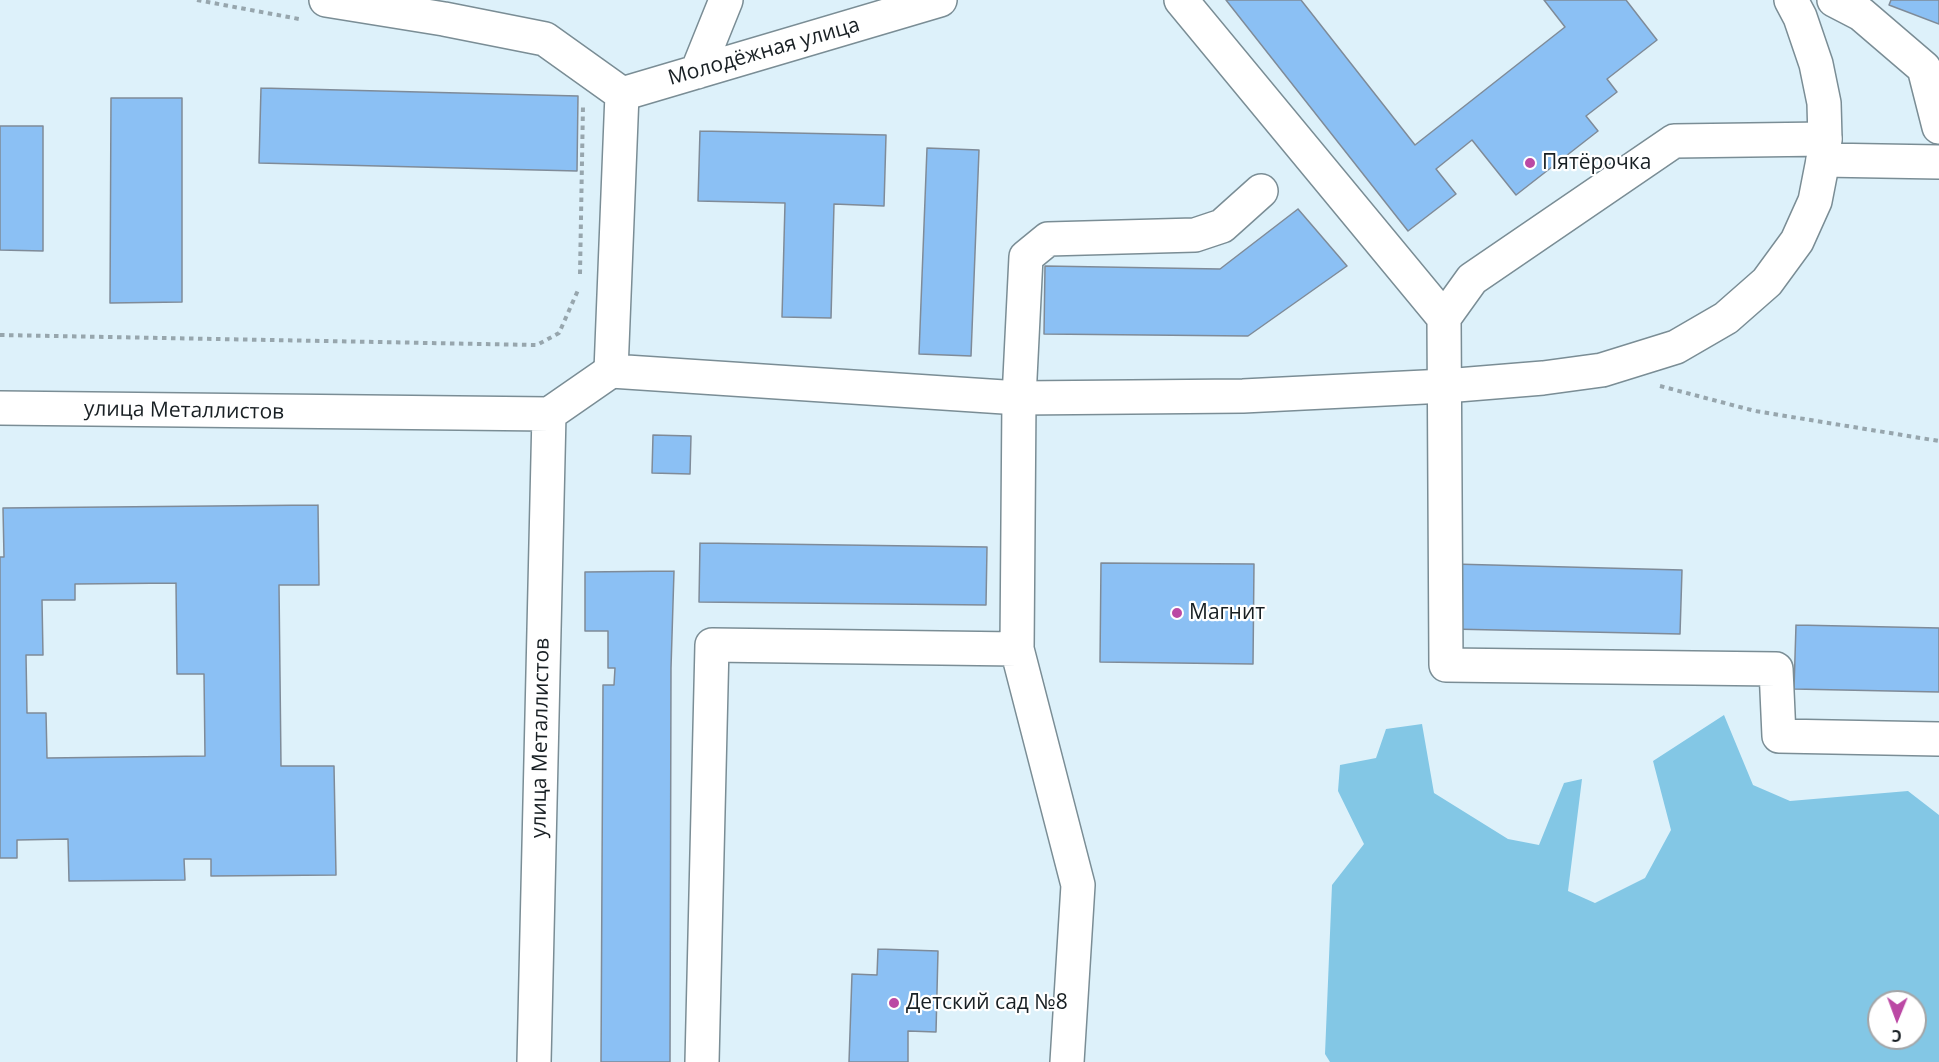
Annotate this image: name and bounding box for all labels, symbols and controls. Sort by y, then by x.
street label: Молодёжная улица [665,13,863,91]
place label: Пятёрочка [1542,150,1651,176]
marker: Пятёрочка [1523,156,1537,170]
street label: улица Металлистов [84,397,284,425]
place label: Магнит [1189,600,1265,626]
marker: Магнит [1170,606,1184,620]
street label: улица Металлистов [527,638,555,838]
place label: Детский сад №8 [906,990,1068,1016]
north arrow [1867,990,1927,1050]
marker: Детский сад №8 [887,996,901,1010]
text: С [1891,1025,1902,1047]

